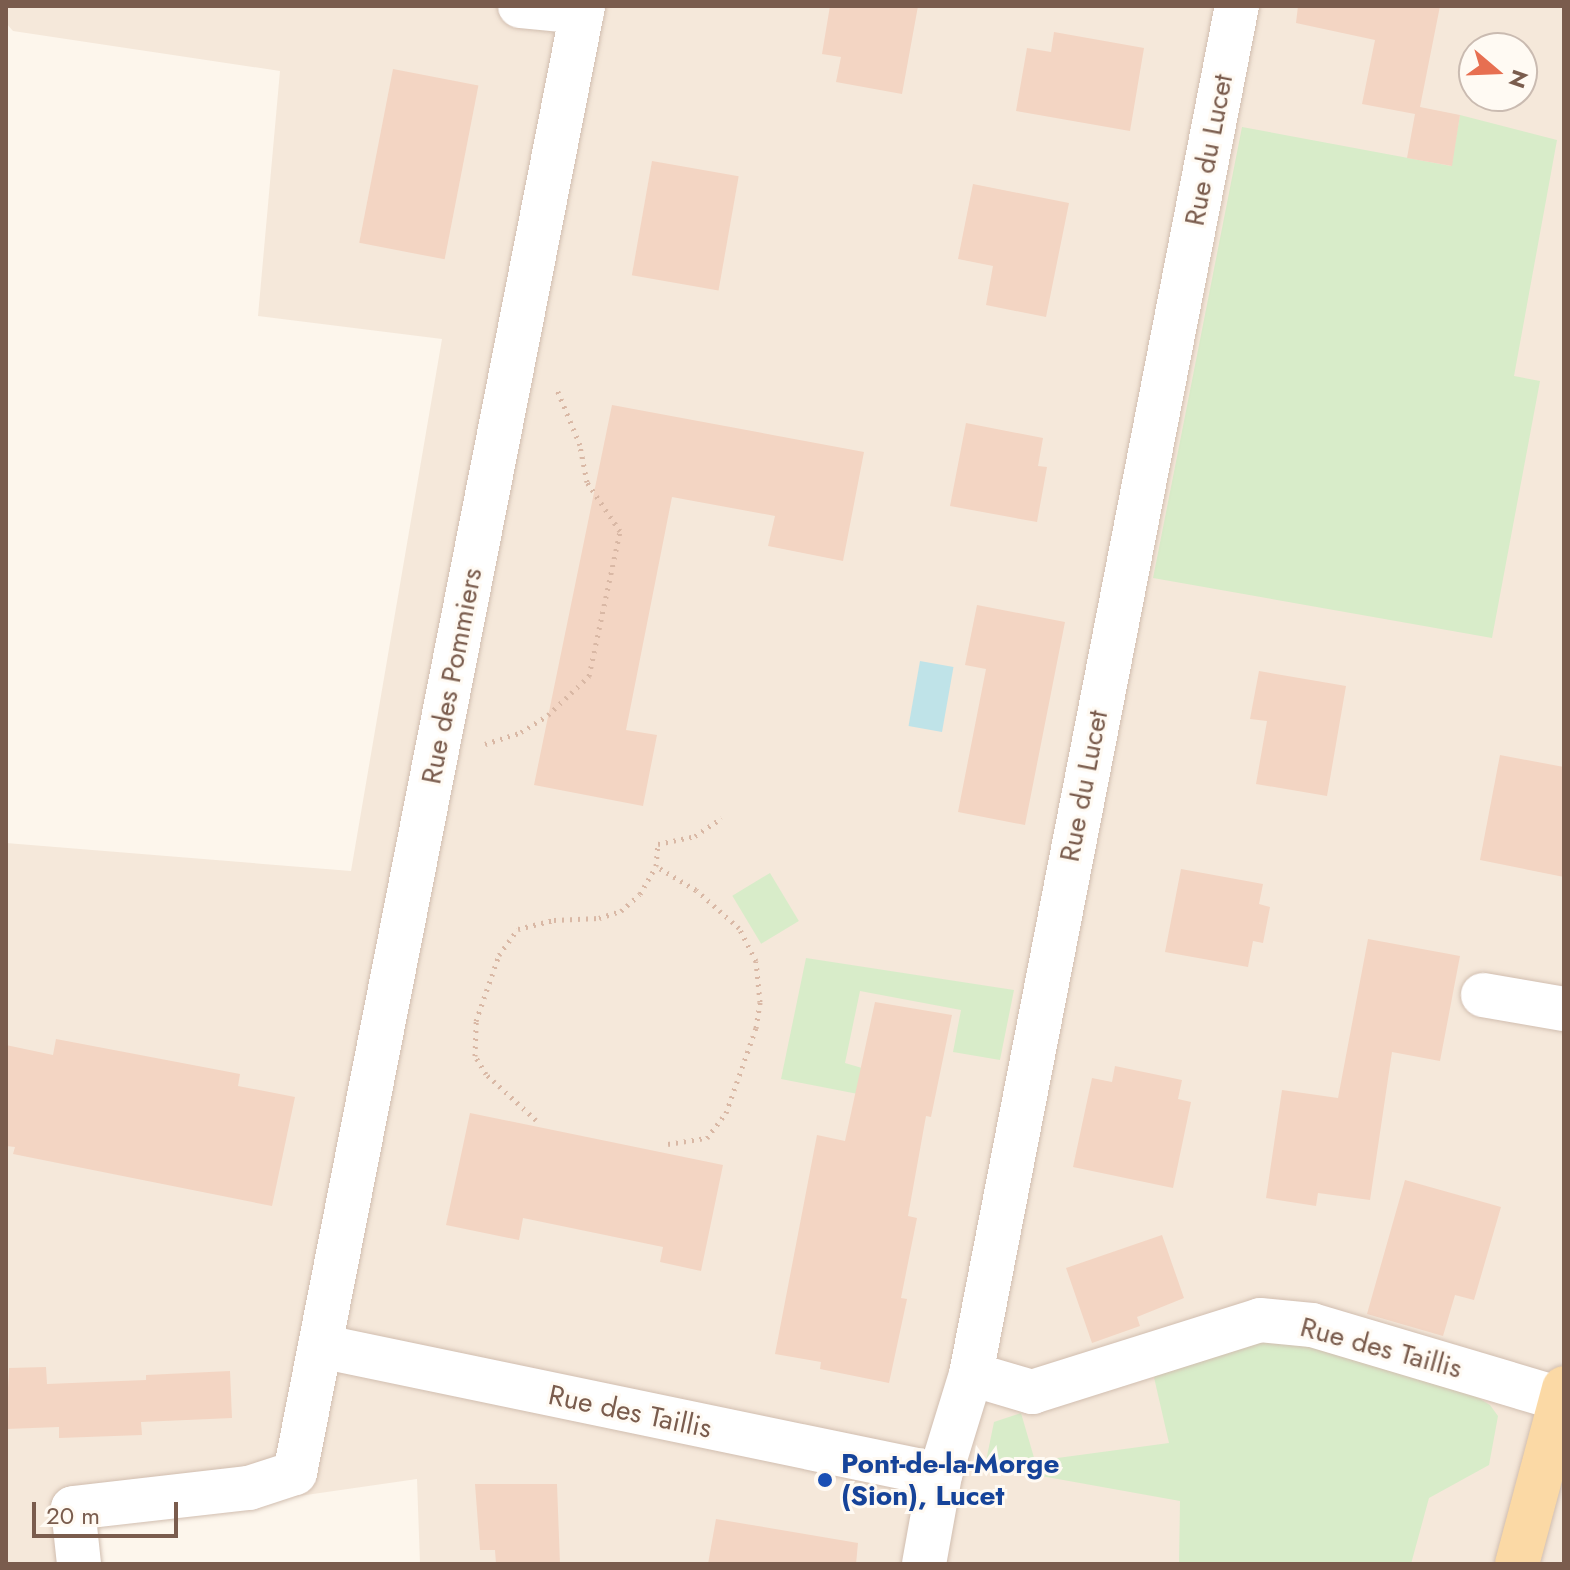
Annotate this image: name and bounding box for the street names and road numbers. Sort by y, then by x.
street label: Rue du Lucet [1178,71,1240,229]
street label: Rue des Pommiers [415,565,489,787]
street label: Rue du Lucet [1053,707,1115,865]
street label: Rue des Taillis [1297,1310,1465,1386]
street label: Rue des Taillis [545,1378,715,1446]

